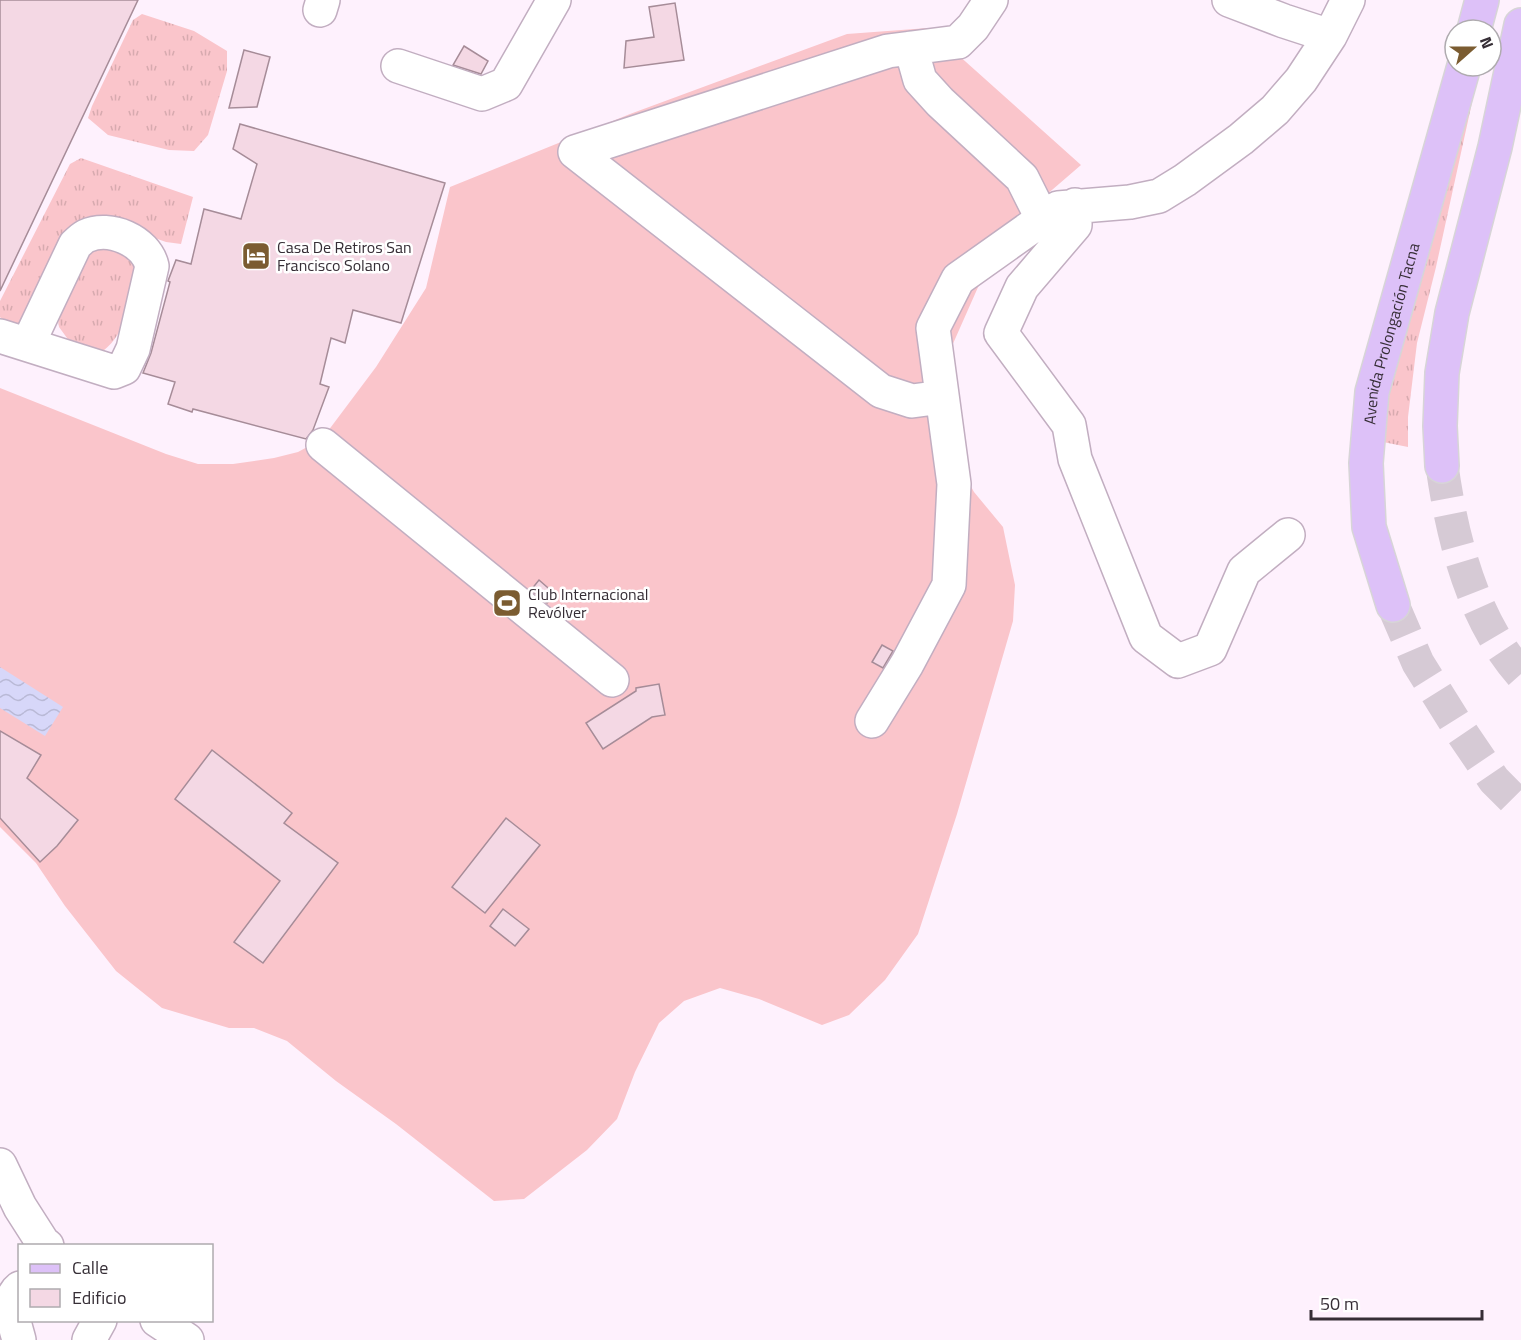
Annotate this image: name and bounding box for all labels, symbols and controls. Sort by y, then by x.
north arrow [1443,18,1503,78]
text: N [1474,33,1500,52]
place label: Casa De Retiros San Francisco Solano [277,235,412,277]
hotel icon: Casa De Retiros San Francisco Solano [240,240,272,272]
street label: Avenida Prolongación Tacna [1357,240,1426,425]
place label: Club Internacional Revólver [528,582,648,624]
sports icon: Club Internacional Revólver [491,587,523,619]
legend [18,1244,213,1322]
text: Calle [72,1254,108,1281]
scale bar [1311,1283,1482,1321]
text: Edificio [72,1284,126,1311]
text: 50 m [1320,1290,1359,1317]

